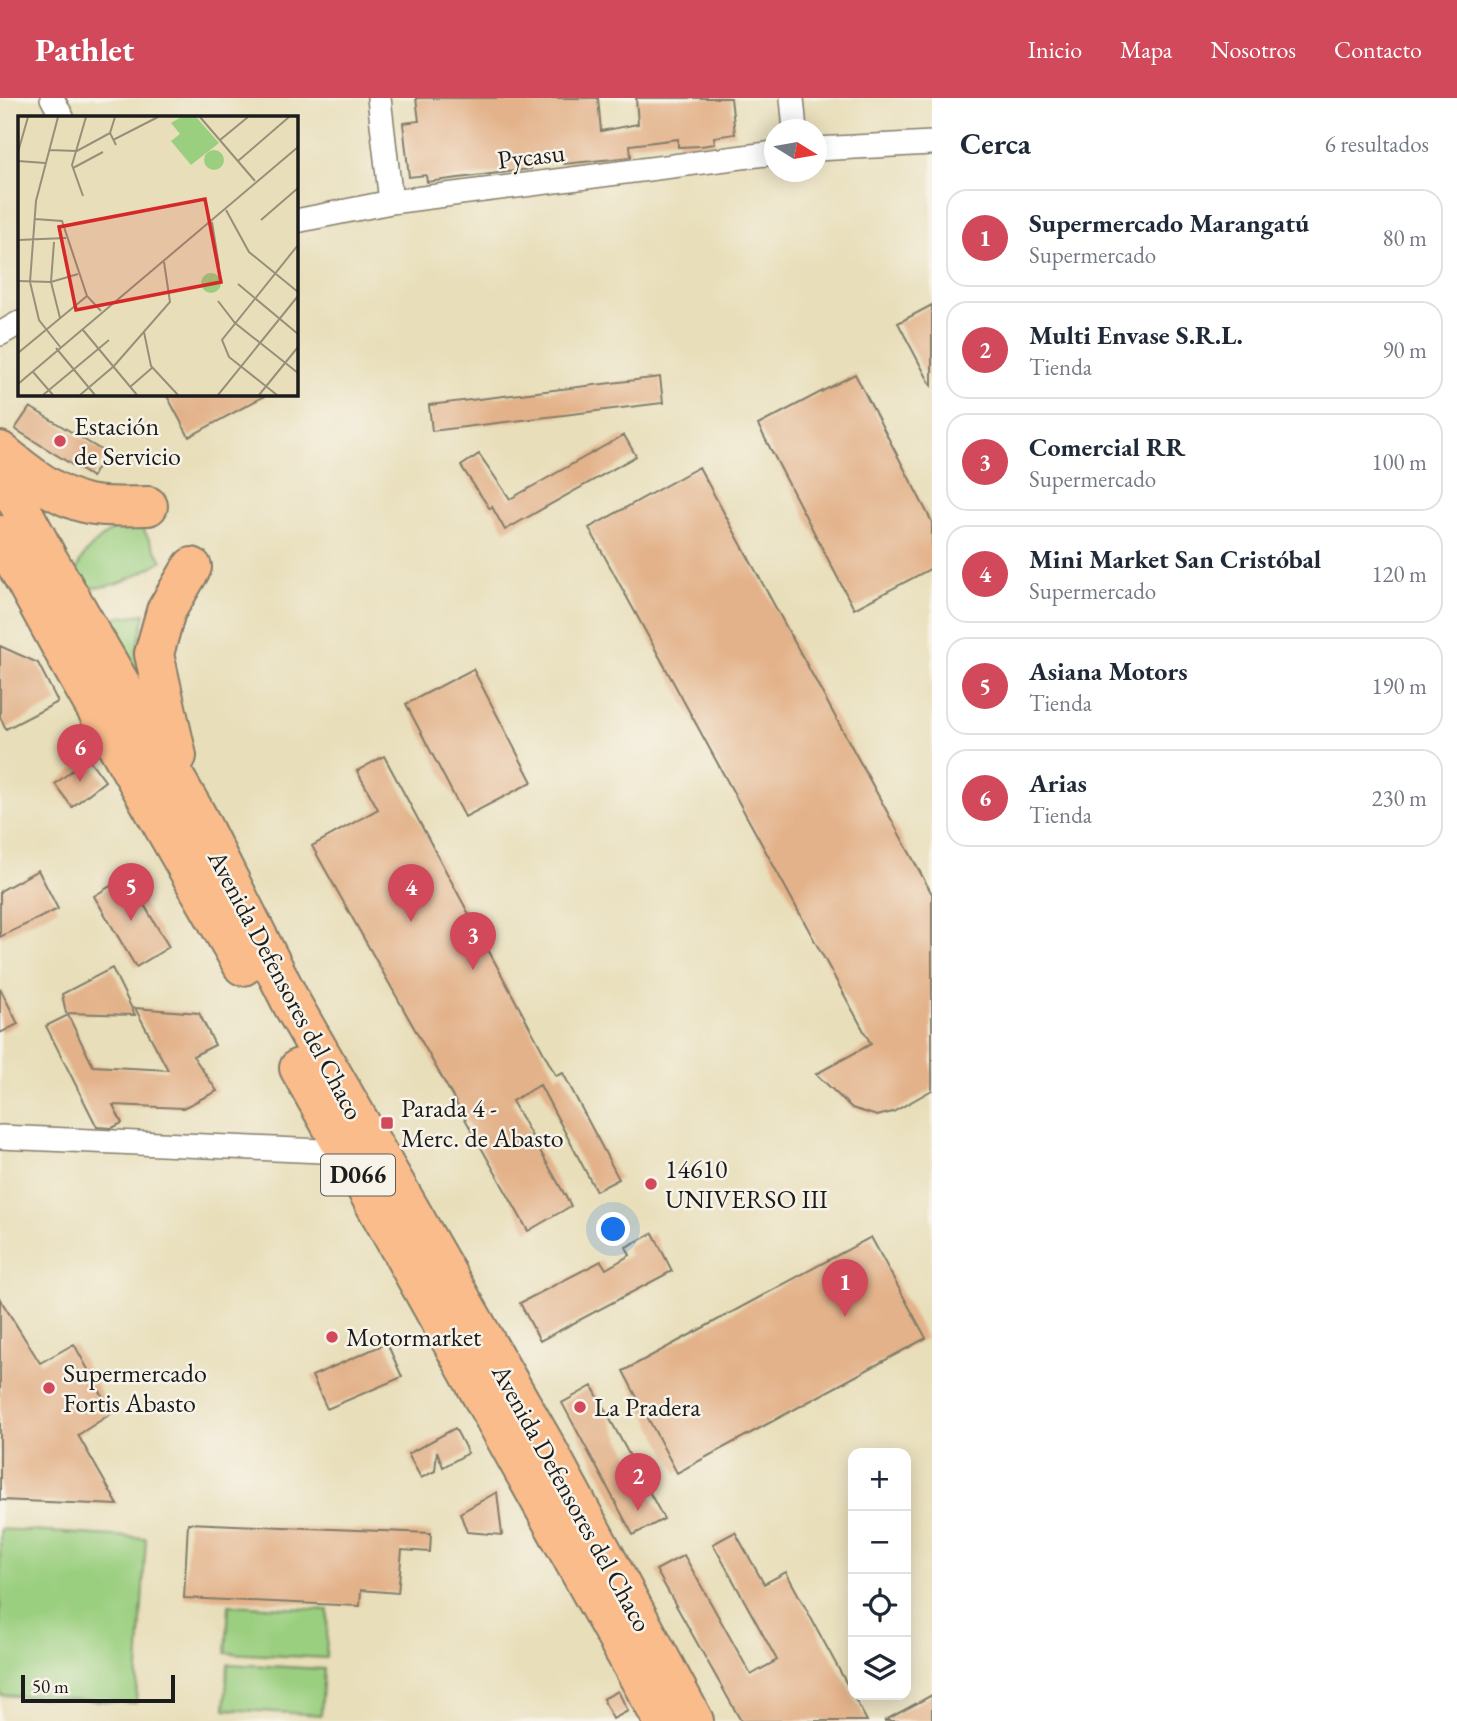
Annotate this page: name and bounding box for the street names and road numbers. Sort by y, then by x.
street label: Pycasu [495,135,567,177]
street label: Avenida Defensores del Chaco [200,843,372,1126]
road number: D066 [321,1154,395,1196]
street label: Avenida Defensores del Chaco [484,1357,660,1638]

